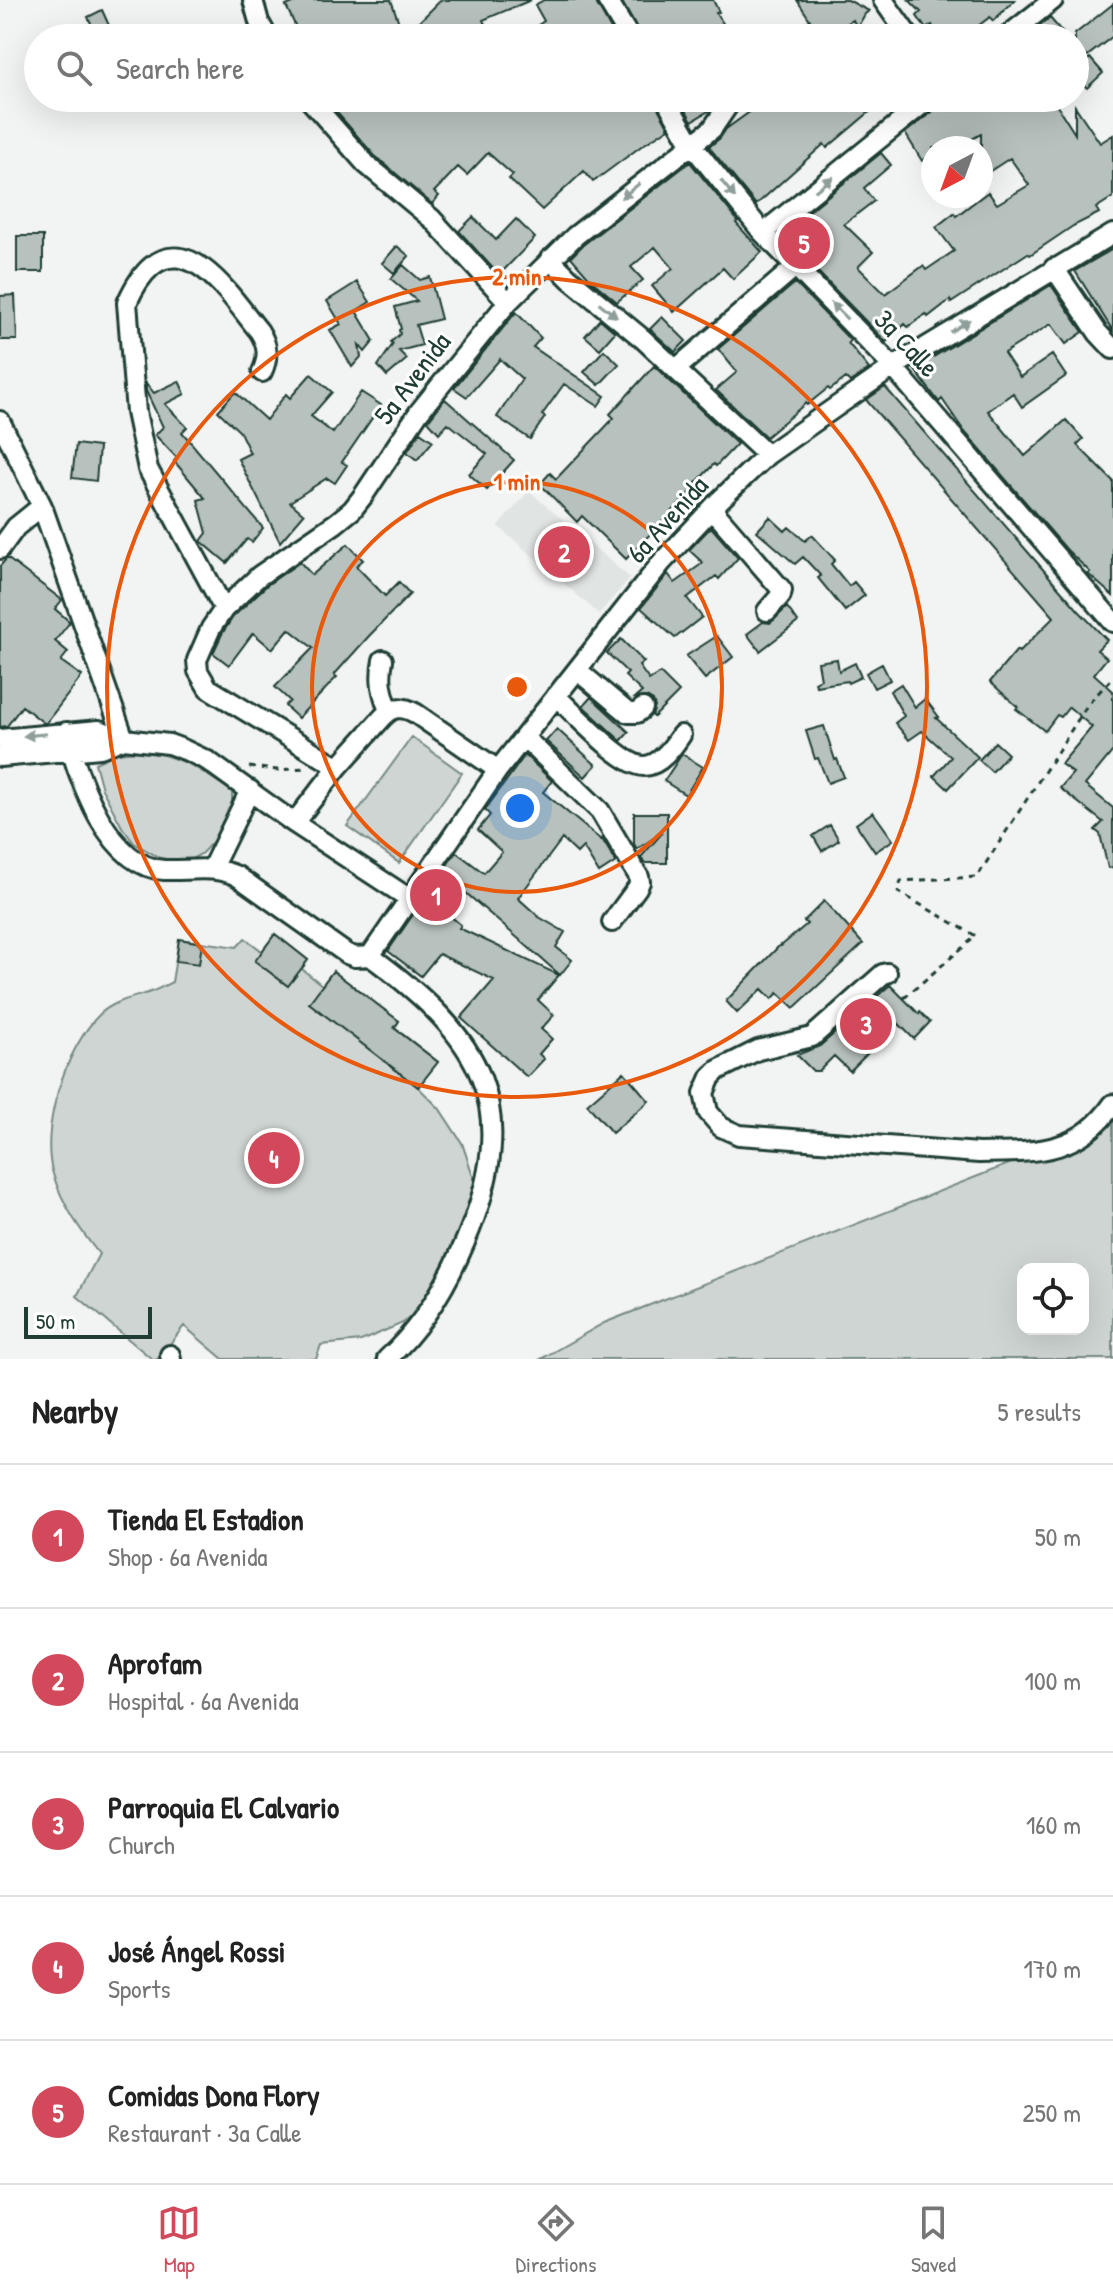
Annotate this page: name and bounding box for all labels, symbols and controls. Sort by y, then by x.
search box [24,24,1089,112]
icon: search [52,46,96,90]
text: Search here [116,48,244,88]
north arrow [921,136,993,208]
one-way arrow [814,176,834,193]
one-way arrow [719,179,736,199]
one-way arrow [620,183,640,199]
pin: 5 [778,213,830,273]
text: 2 min [492,260,542,292]
street label: 3a Calle [866,301,948,385]
one-way arrow [598,302,619,319]
one-way arrow [830,302,849,321]
one-way arrow [949,319,971,333]
street label: 5a Avenida [365,324,459,432]
text: 1 min [494,465,541,497]
street label: 6a Avenida [618,467,716,571]
pin: 2 [538,522,590,582]
centre of rings [503,673,531,701]
one-way arrow [22,729,47,742]
your location [500,788,540,828]
pin: 1 [410,865,462,925]
pin: 3 [840,994,892,1054]
pin: 4 [248,1128,300,1188]
map controls [1017,1263,1089,1335]
button: locate [1017,1263,1089,1335]
scale bar [24,1303,152,1339]
text: 50 m [36,1306,75,1336]
text: Nearby [32,1388,118,1434]
text: 5 results [997,1394,1081,1429]
text: Tienda El Estadion [108,1499,304,1539]
text: 1 [53,1519,63,1554]
text: 50 m [1035,1519,1081,1554]
text: Shop · 6a Avenida [108,1539,268,1574]
text: Aprofam [108,1643,202,1683]
text: 2 [52,1663,64,1698]
text: 100 m [1025,1663,1081,1698]
text: Hospital · 6a Avenida [108,1683,299,1718]
text: Parroquia El Calvario [108,1787,339,1827]
text: 3 [52,1807,64,1842]
text: 160 m [1026,1807,1081,1842]
text: Church [108,1827,175,1862]
text: José Ángel Rossi [108,1931,285,1971]
text: 4 [53,1951,63,1986]
text: 170 m [1023,1951,1081,1986]
text: Sports [108,1971,171,2006]
text: Comidas Dona Flory [108,2075,320,2115]
text: 5 [53,2095,64,2130]
text: 250 m [1023,2095,1081,2130]
text: Restaurant · 3a Calle [108,2115,302,2150]
tab: Map [157,2201,201,2279]
tab: Directions [516,2201,597,2279]
tab: Saved [911,2201,956,2279]

